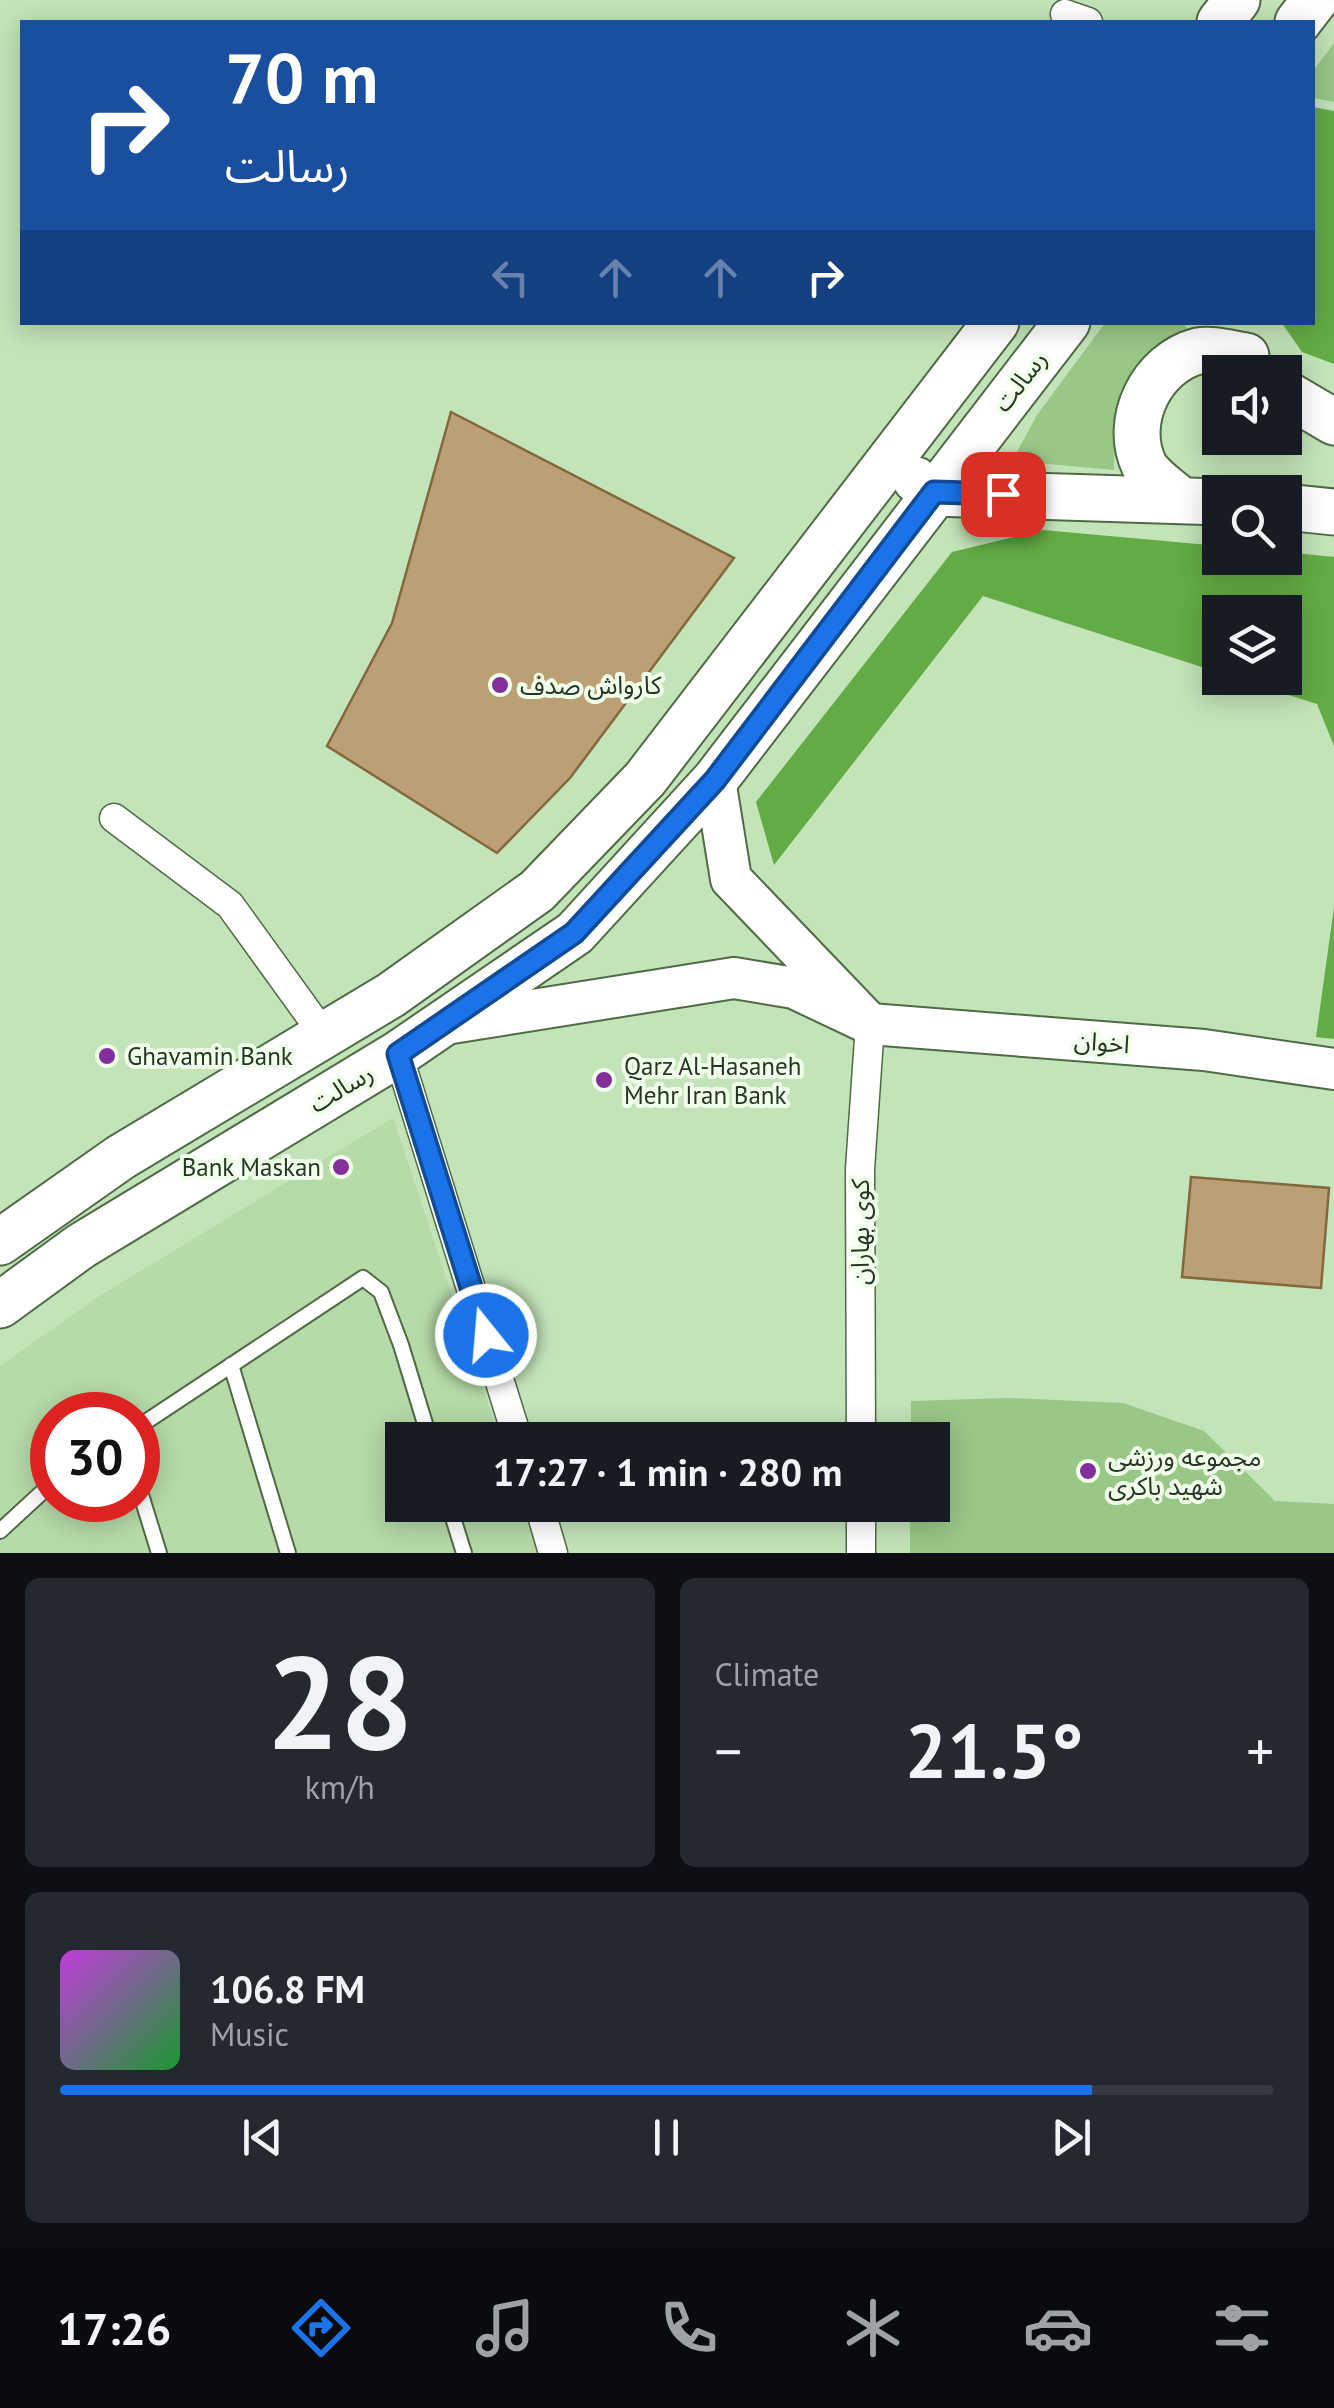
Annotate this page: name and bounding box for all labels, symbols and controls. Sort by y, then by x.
text: 70 m [225,32,378,122]
icon: right [60,60,190,190]
text: رسالت [225,136,349,194]
icon: left [483,250,538,305]
icon: ahead [588,250,643,305]
icon: ahead [693,250,748,305]
icon: right [798,250,853,305]
street label: رسالت [986,344,1054,418]
map controls [1202,355,1302,695]
button: sound [1202,355,1302,455]
pin [961,452,1046,537]
icon: arrive [976,467,1031,522]
button: search [1202,475,1302,575]
button: layers [1202,595,1302,695]
place label: کارواش صدف [520,669,662,701]
marker: کارواش صدف [489,674,511,696]
street label: اخوان [1073,1024,1131,1060]
place label: Ghavamin Bank [127,1040,293,1072]
marker: Ghavamin Bank [96,1045,118,1067]
place label: Qarz Al-Hasaneh Mehr Iran Bank [624,1050,801,1111]
street label: رسالت [303,1056,379,1120]
marker: Qarz Al-Hasaneh Mehr Iran Bank [593,1069,615,1091]
place label: Bank Maskan [182,1151,321,1183]
marker: Bank Maskan [330,1156,352,1178]
street label: کوی بهاران [844,1178,876,1285]
position arrow [434,1283,538,1387]
speed limit sign: 30 [30,1392,160,1522]
place label: مجموعه ورزشی شهید باکری [1108,1441,1261,1502]
text: 17:27 · 1 min · 280 m [493,1447,842,1496]
marker: مجموعه ورزشی شهید باکری [1077,1460,1099,1482]
text: 28 [266,1617,413,1785]
text: Climate [715,1653,819,1695]
text: 21.5° [905,1702,1084,1799]
text: − [715,1715,742,1786]
text: + [1246,1715,1274,1786]
text: km/h [305,1766,375,1808]
text: 106.8 FM [210,1964,365,2013]
text: Music [210,2013,289,2055]
icon: previous [235,2110,290,2165]
icon: pause [639,2110,694,2165]
icon: next [1044,2110,1099,2165]
icon: directions [286,2293,356,2363]
icon: music [470,2293,540,2363]
icon: phone [654,2293,724,2363]
icon: climate [838,2293,908,2363]
icon: car [1023,2293,1093,2363]
icon: filters [1207,2293,1277,2363]
text: 17:26 [57,2299,171,2357]

